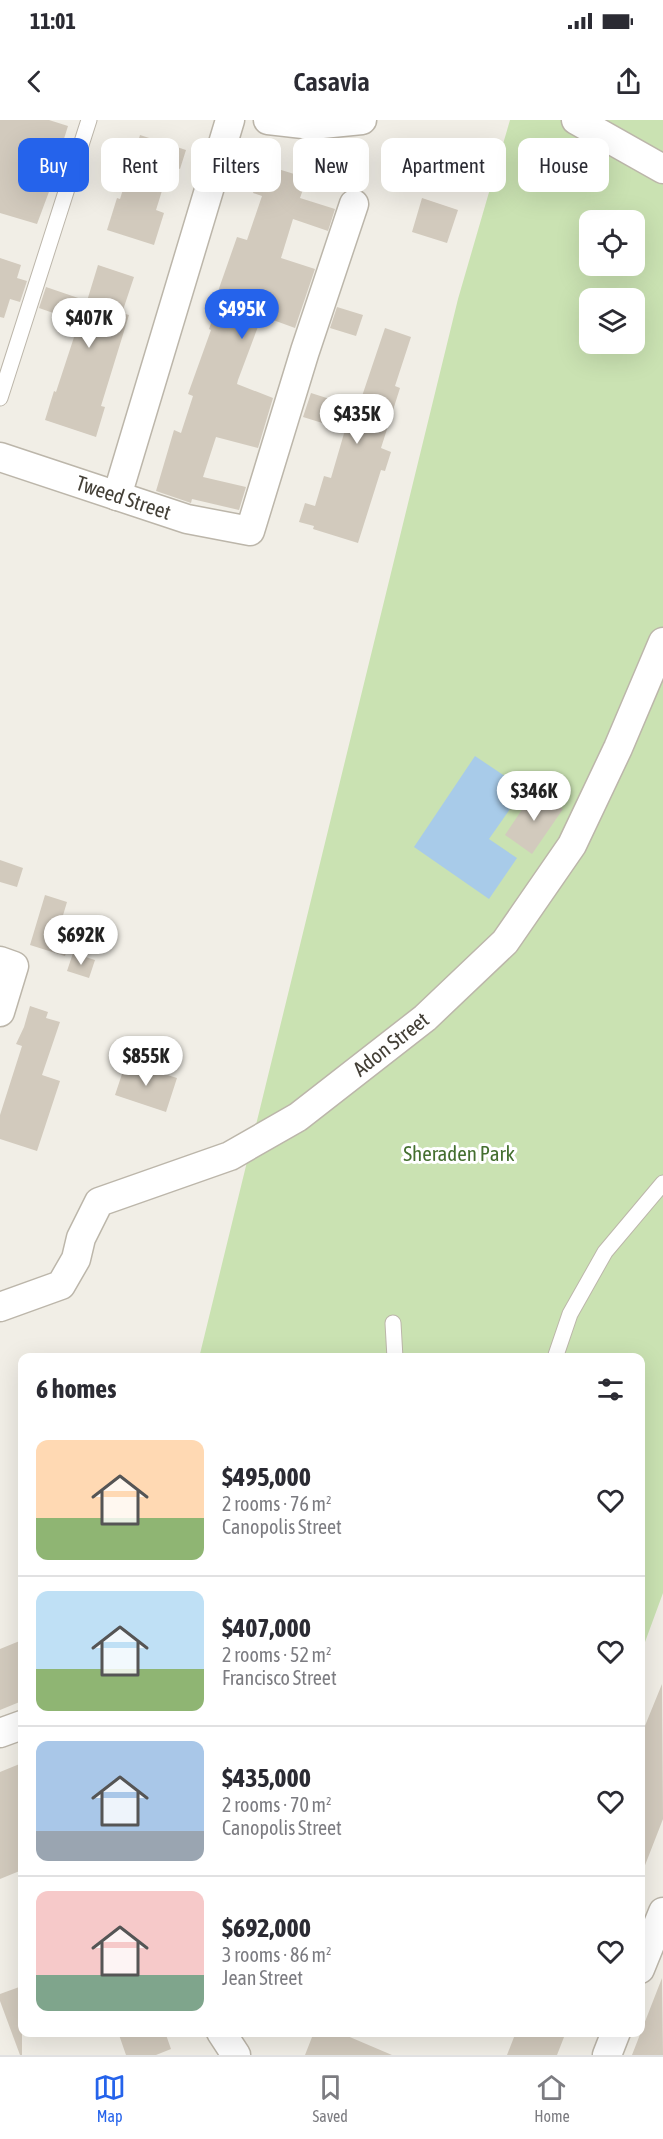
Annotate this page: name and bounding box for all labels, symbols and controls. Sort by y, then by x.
text: 11:01 [30,8,76,34]
icon: back [18,65,51,98]
icon: share [612,65,645,98]
text: Casavia [293,66,370,97]
chip: Buy [18,138,89,192]
chip: Rent [101,138,179,192]
chip: Filters [191,138,281,192]
chip: New [293,138,369,192]
chip: Apartment [381,138,506,192]
chip: House [518,138,609,192]
map controls [579,210,645,354]
button: locate [579,210,645,276]
button: layers [579,288,645,354]
pin: $495K [200,289,284,340]
text: $495K [219,297,265,320]
pin: $407K [47,298,131,349]
text: $407K [66,306,112,329]
pin: $435K [315,394,399,445]
text: $435K [334,402,380,425]
street label: Tweed Street [73,470,174,524]
pin: $346K [492,771,576,822]
text: $346K [511,779,557,802]
pin: $692K [39,915,123,966]
text: $692K [58,923,104,946]
street label: Adon Street [348,1007,433,1081]
pin: $855K [104,1036,188,1087]
text: $855K [123,1044,169,1067]
park label: Sheraden Park [403,1141,515,1165]
icon: filters [594,1373,627,1406]
text: 6 homes [36,1374,116,1404]
text: $495,000 [222,1462,311,1492]
icon: home [84,1464,156,1536]
icon: heart [594,1484,627,1517]
text: 2 rooms · 76 m² [222,1492,332,1515]
text: Canopolis Street [222,1515,342,1538]
text: $407,000 [222,1613,311,1643]
icon: home [84,1615,156,1687]
icon: heart [594,1635,627,1668]
text: 2 rooms · 52 m² [222,1643,332,1666]
text: Francisco Street [222,1666,337,1689]
text: $435,000 [222,1763,311,1793]
icon: home [84,1765,156,1837]
icon: heart [594,1785,627,1818]
text: 2 rooms · 70 m² [222,1793,332,1816]
text: Canopolis Street [222,1816,342,1839]
text: $692,000 [222,1913,311,1943]
icon: home [84,1915,156,1987]
icon: heart [594,1935,627,1968]
text: 3 rooms · 86 m² [222,1943,332,1966]
text: Jean Street [222,1966,303,1989]
tab: Map [93,2071,126,2125]
tab: Saved [312,2071,348,2125]
tab: Home [534,2071,570,2125]

